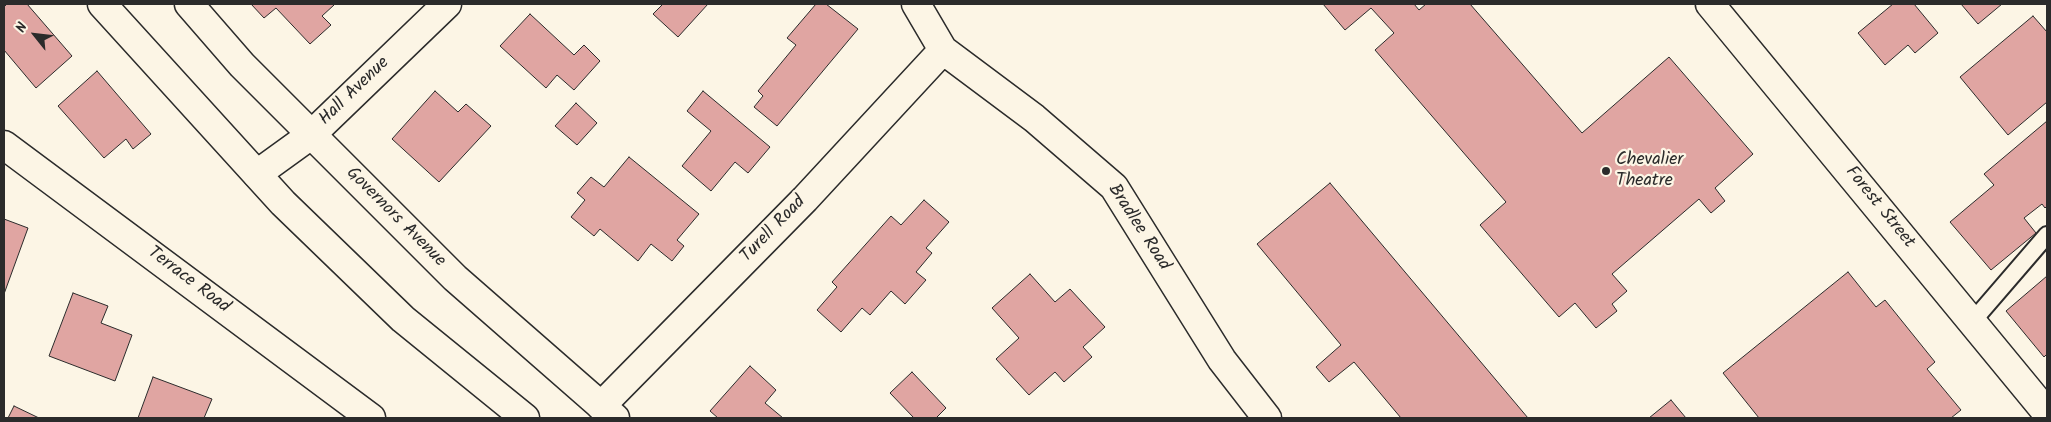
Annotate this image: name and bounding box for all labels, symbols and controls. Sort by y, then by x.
north arrow [10,10,60,60]
text: N [10,19,34,37]
street label: Hall Avenue [315,53,395,131]
place label: Chevalier Theatre [1616,150,1683,192]
street label: Forest Street [1839,163,1919,253]
street label: Governors Avenue [341,164,449,272]
marker: Chevalier Theatre [1600,165,1612,177]
street label: Bradlee Road [1102,181,1174,275]
street label: Turell Road [737,192,811,268]
street label: Terrace Road [143,243,233,319]

